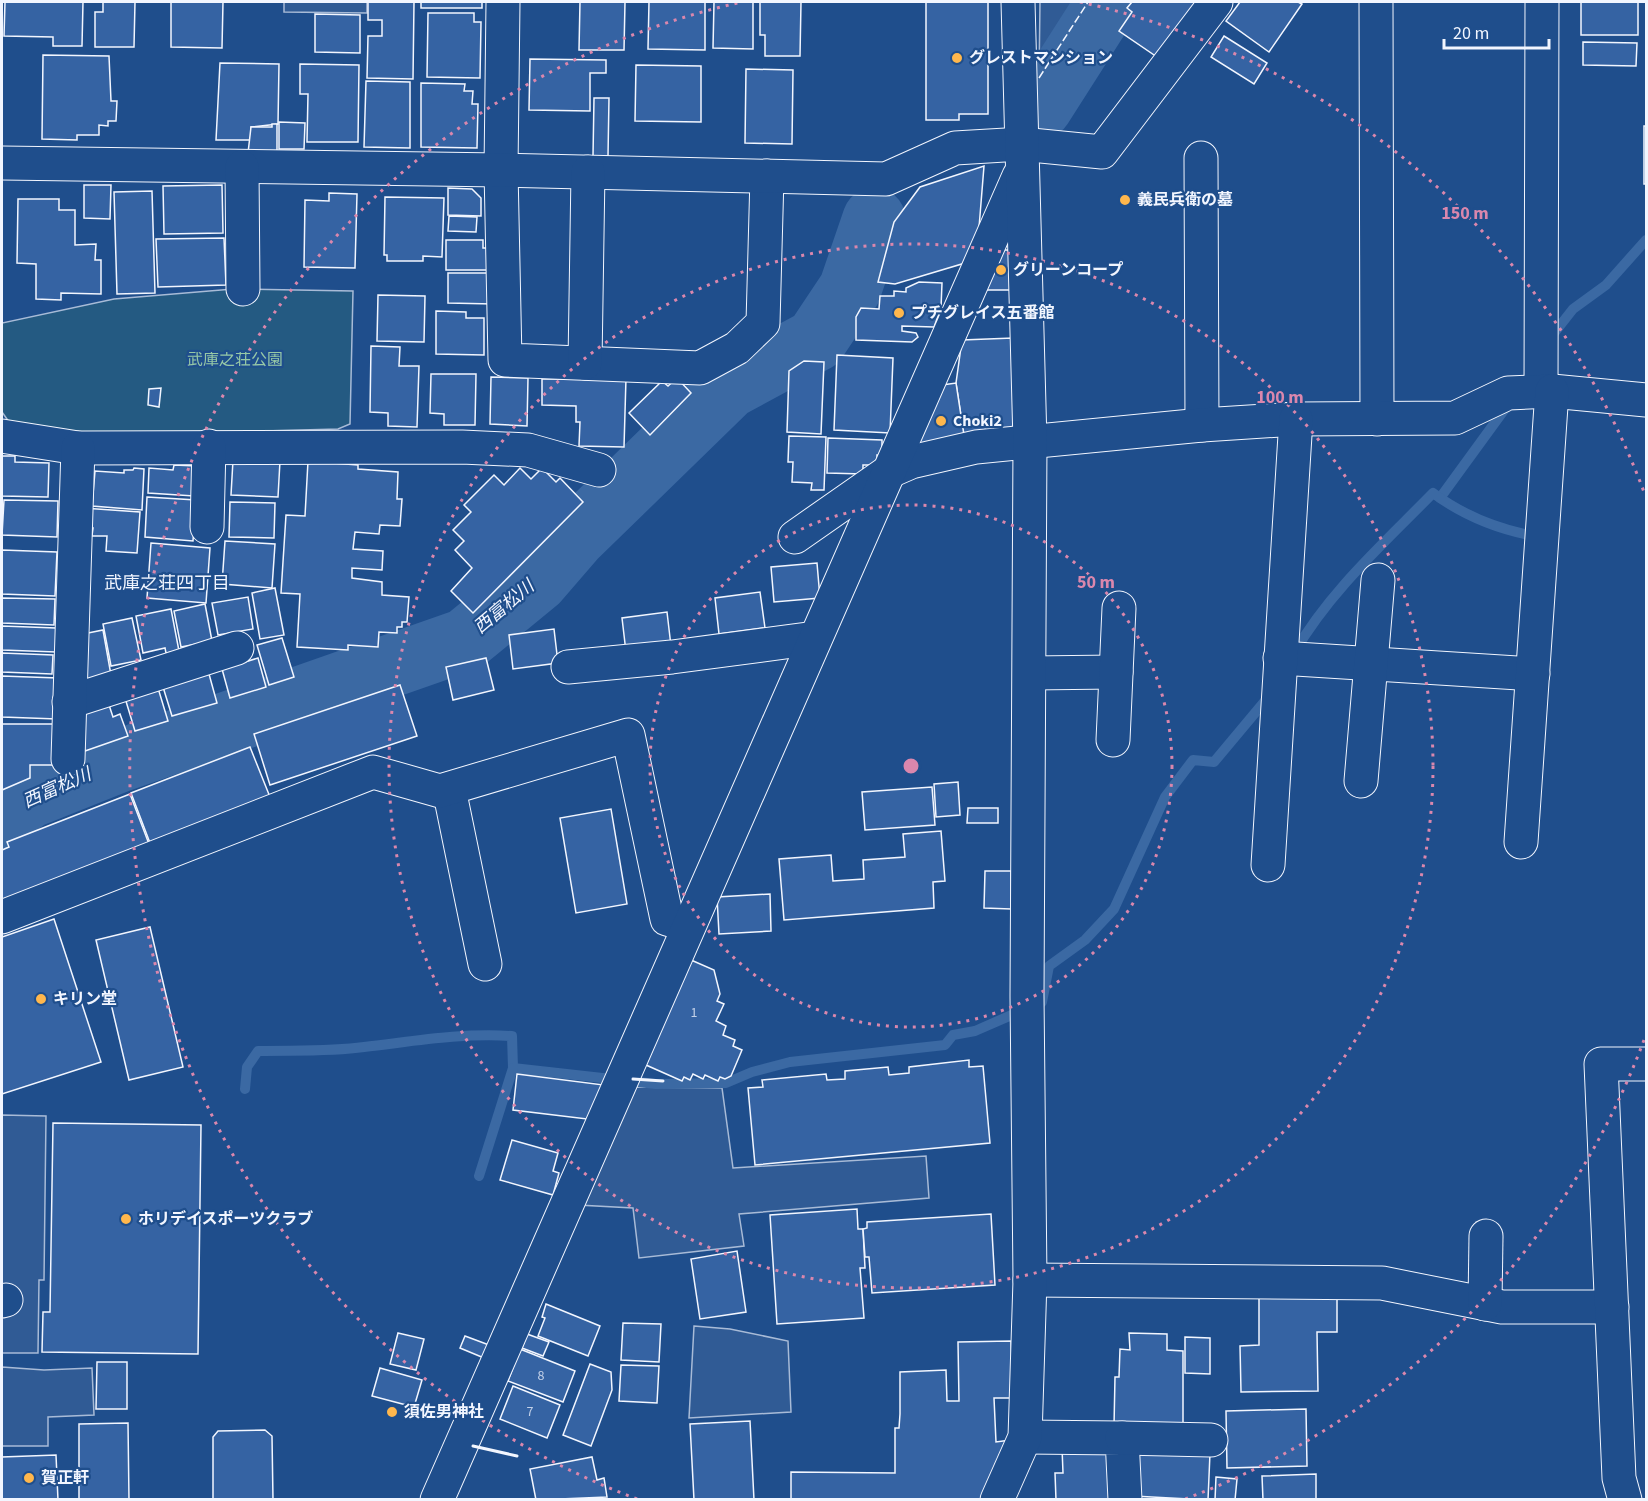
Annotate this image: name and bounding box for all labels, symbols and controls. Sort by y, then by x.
scale bar [1444,12,1549,50]
text: 20 m [1453,21,1489,46]
place label: グレストマンション [969,47,1113,69]
marker: グレストマンション [950,51,964,65]
place label: 義民兵衛の墓 [1137,189,1233,211]
marker: 義民兵衛の墓 [1118,193,1132,207]
text: 150 m [1441,201,1489,226]
place label: グリーンコープ [1013,259,1123,281]
marker: グリーンコープ [994,263,1008,277]
place label: プチグレイス五番館 [911,302,1055,324]
marker: プチグレイス五番館 [892,306,906,320]
park label: 武庫之荘公園 [187,349,283,371]
text: 100 m [1256,385,1304,410]
place label: Choki2 [953,410,1002,432]
marker: Choki2 [934,414,948,428]
text: 50 m [1077,570,1115,595]
district label: 武庫之荘四丁目 [104,571,230,596]
water label: 西富松川 [468,573,541,640]
centre of rings [901,756,921,776]
water label: 西富松川 [19,761,97,814]
place label: キリン堂 [53,988,117,1010]
marker: キリン堂 [34,992,48,1006]
house number: 1 [691,1003,698,1023]
place label: ホリデイスポーツクラブ [138,1208,313,1230]
marker: ホリデイスポーツクラブ [119,1212,133,1226]
house number: 8 [538,1366,545,1386]
place label: 須佐男神社 [404,1401,484,1423]
house number: 7 [527,1402,534,1422]
marker: 須佐男神社 [385,1405,399,1419]
place label: 賀正軒 [41,1467,89,1489]
marker: 賀正軒 [22,1471,36,1485]

